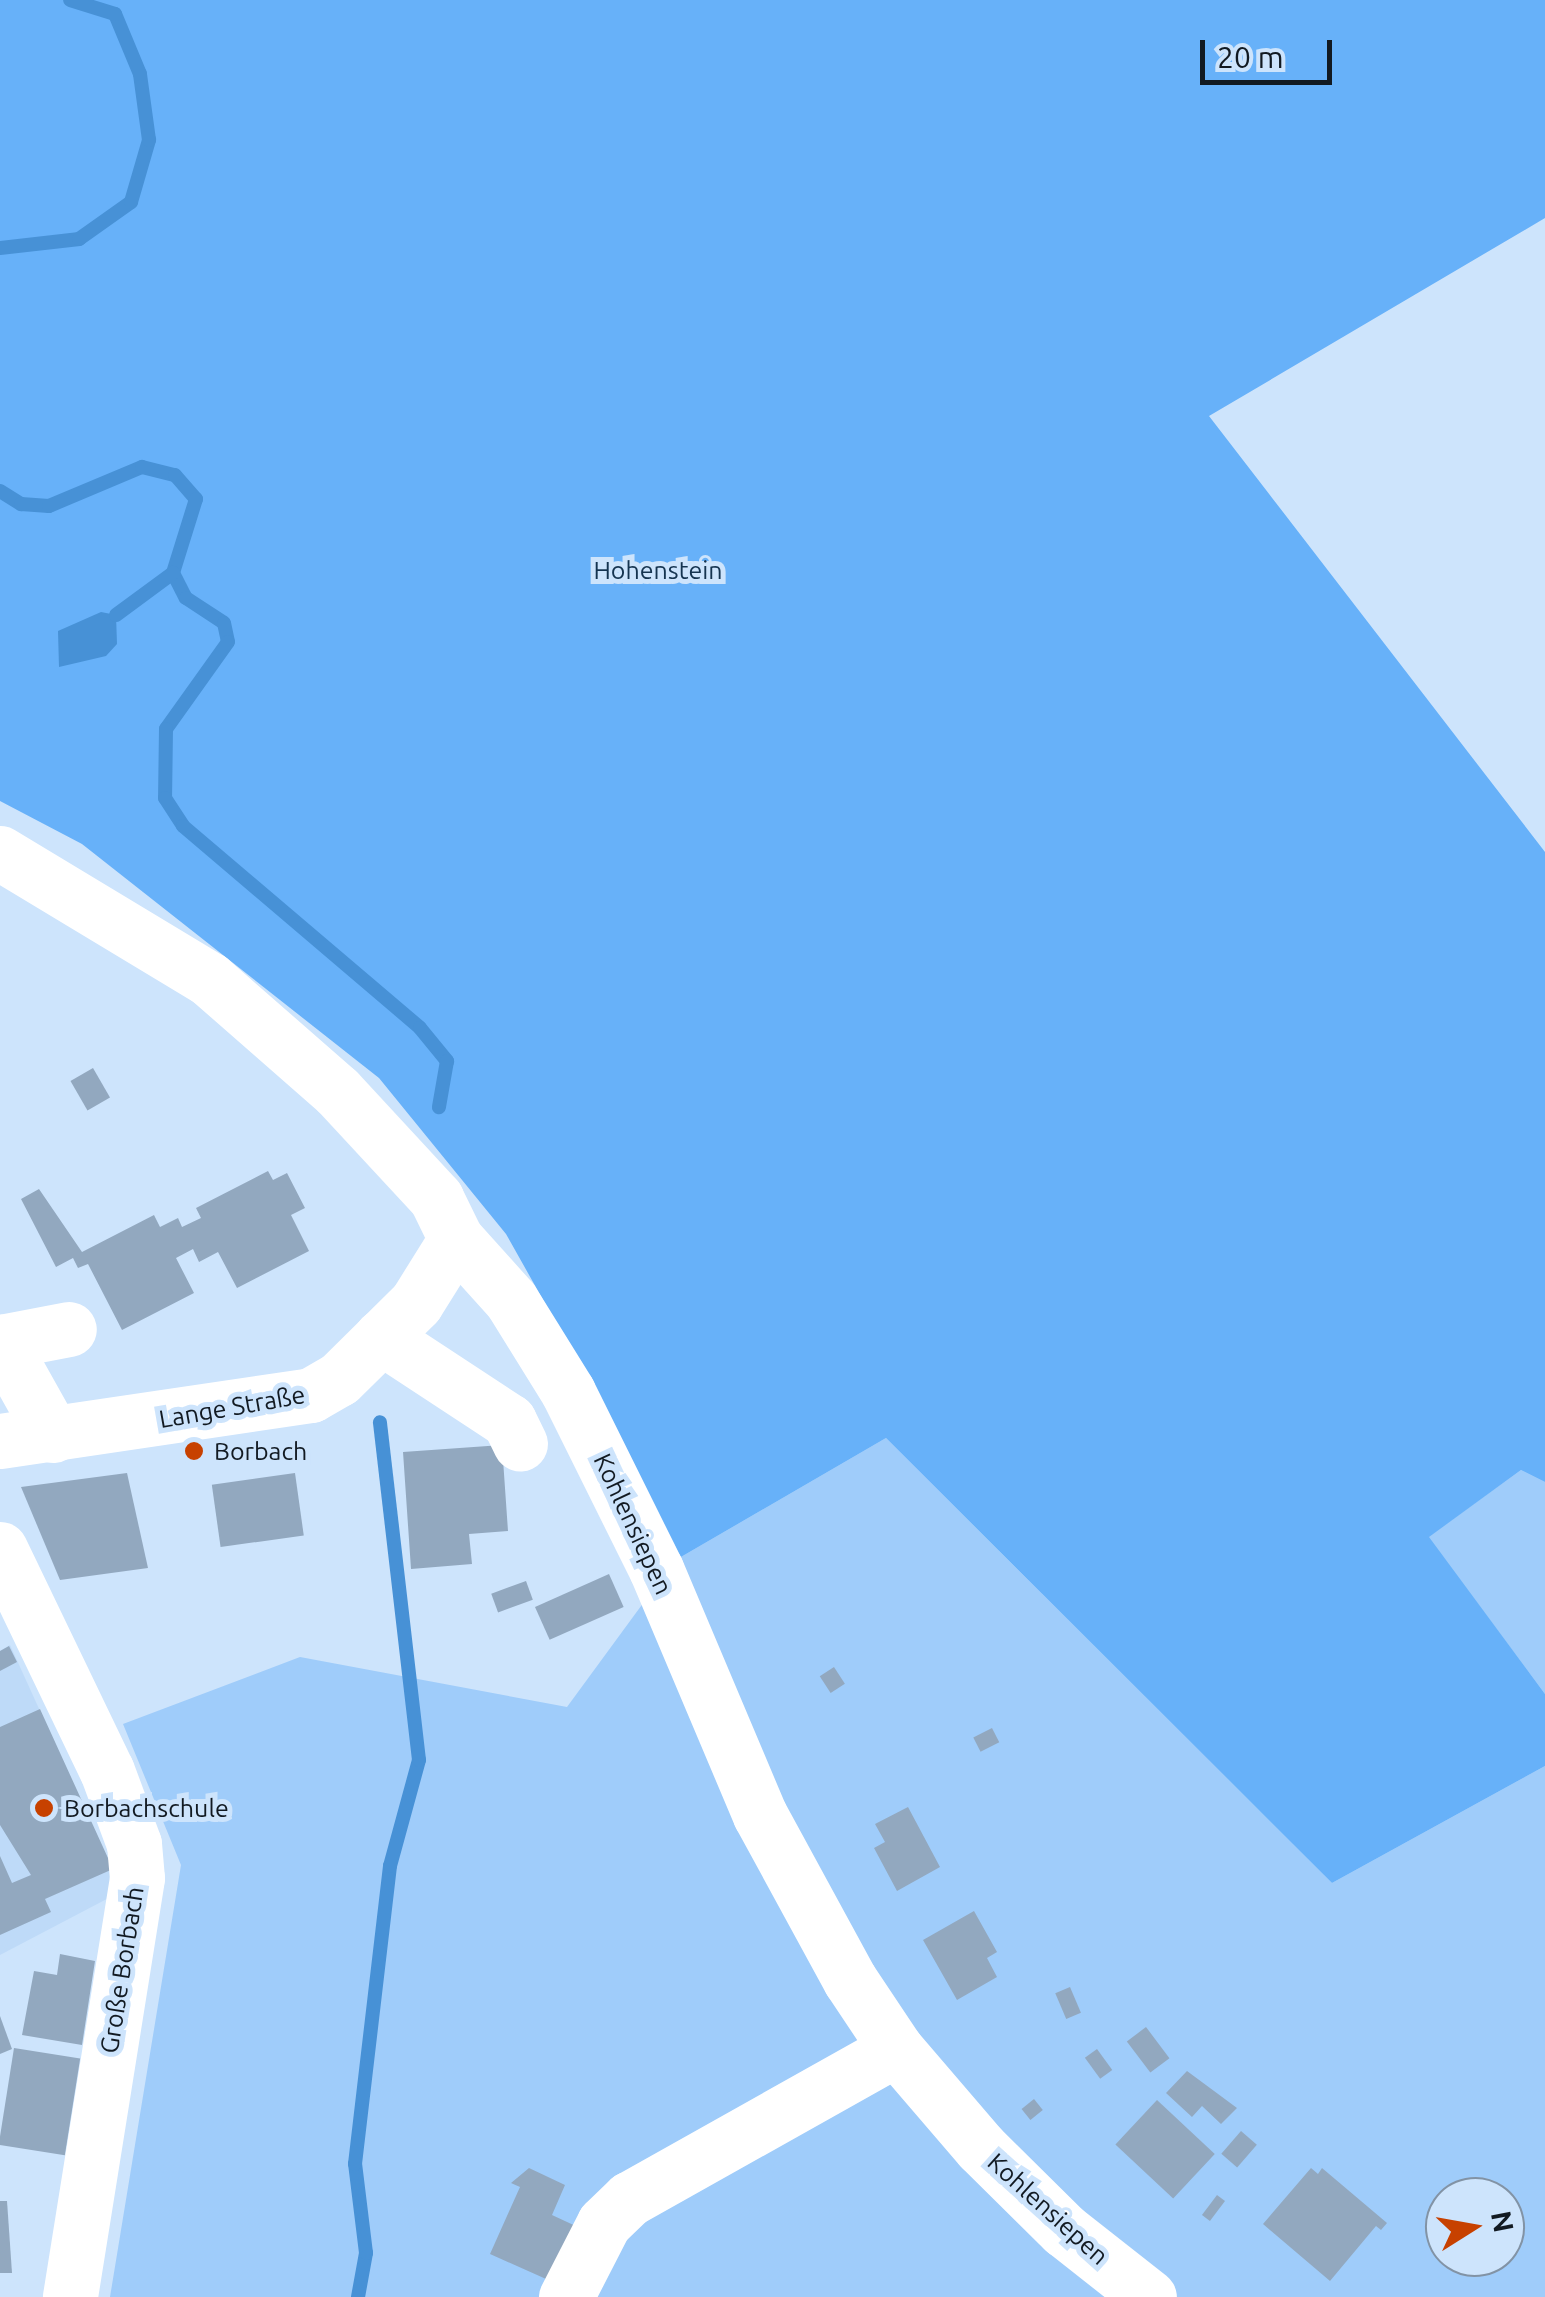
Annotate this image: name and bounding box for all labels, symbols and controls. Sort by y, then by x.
scale bar [1205,20,1338,82]
text: 20 m [1217,40,1284,74]
park label: Hohenstein [593,555,723,585]
street label: Lange Straße [157,1379,307,1435]
place label: Borbach [214,1436,307,1466]
marker: Borbach [183,1440,205,1462]
street label: Kohlensiepen [587,1449,679,1599]
place label: Borbachschule [64,1793,229,1823]
marker: Borbachschule [33,1797,55,1819]
street label: Große Borbach [94,1884,150,2056]
street label: Kohlensiepen [982,2147,1114,2271]
north arrow [1425,2177,1525,2277]
text: N [1486,2208,1520,2235]

